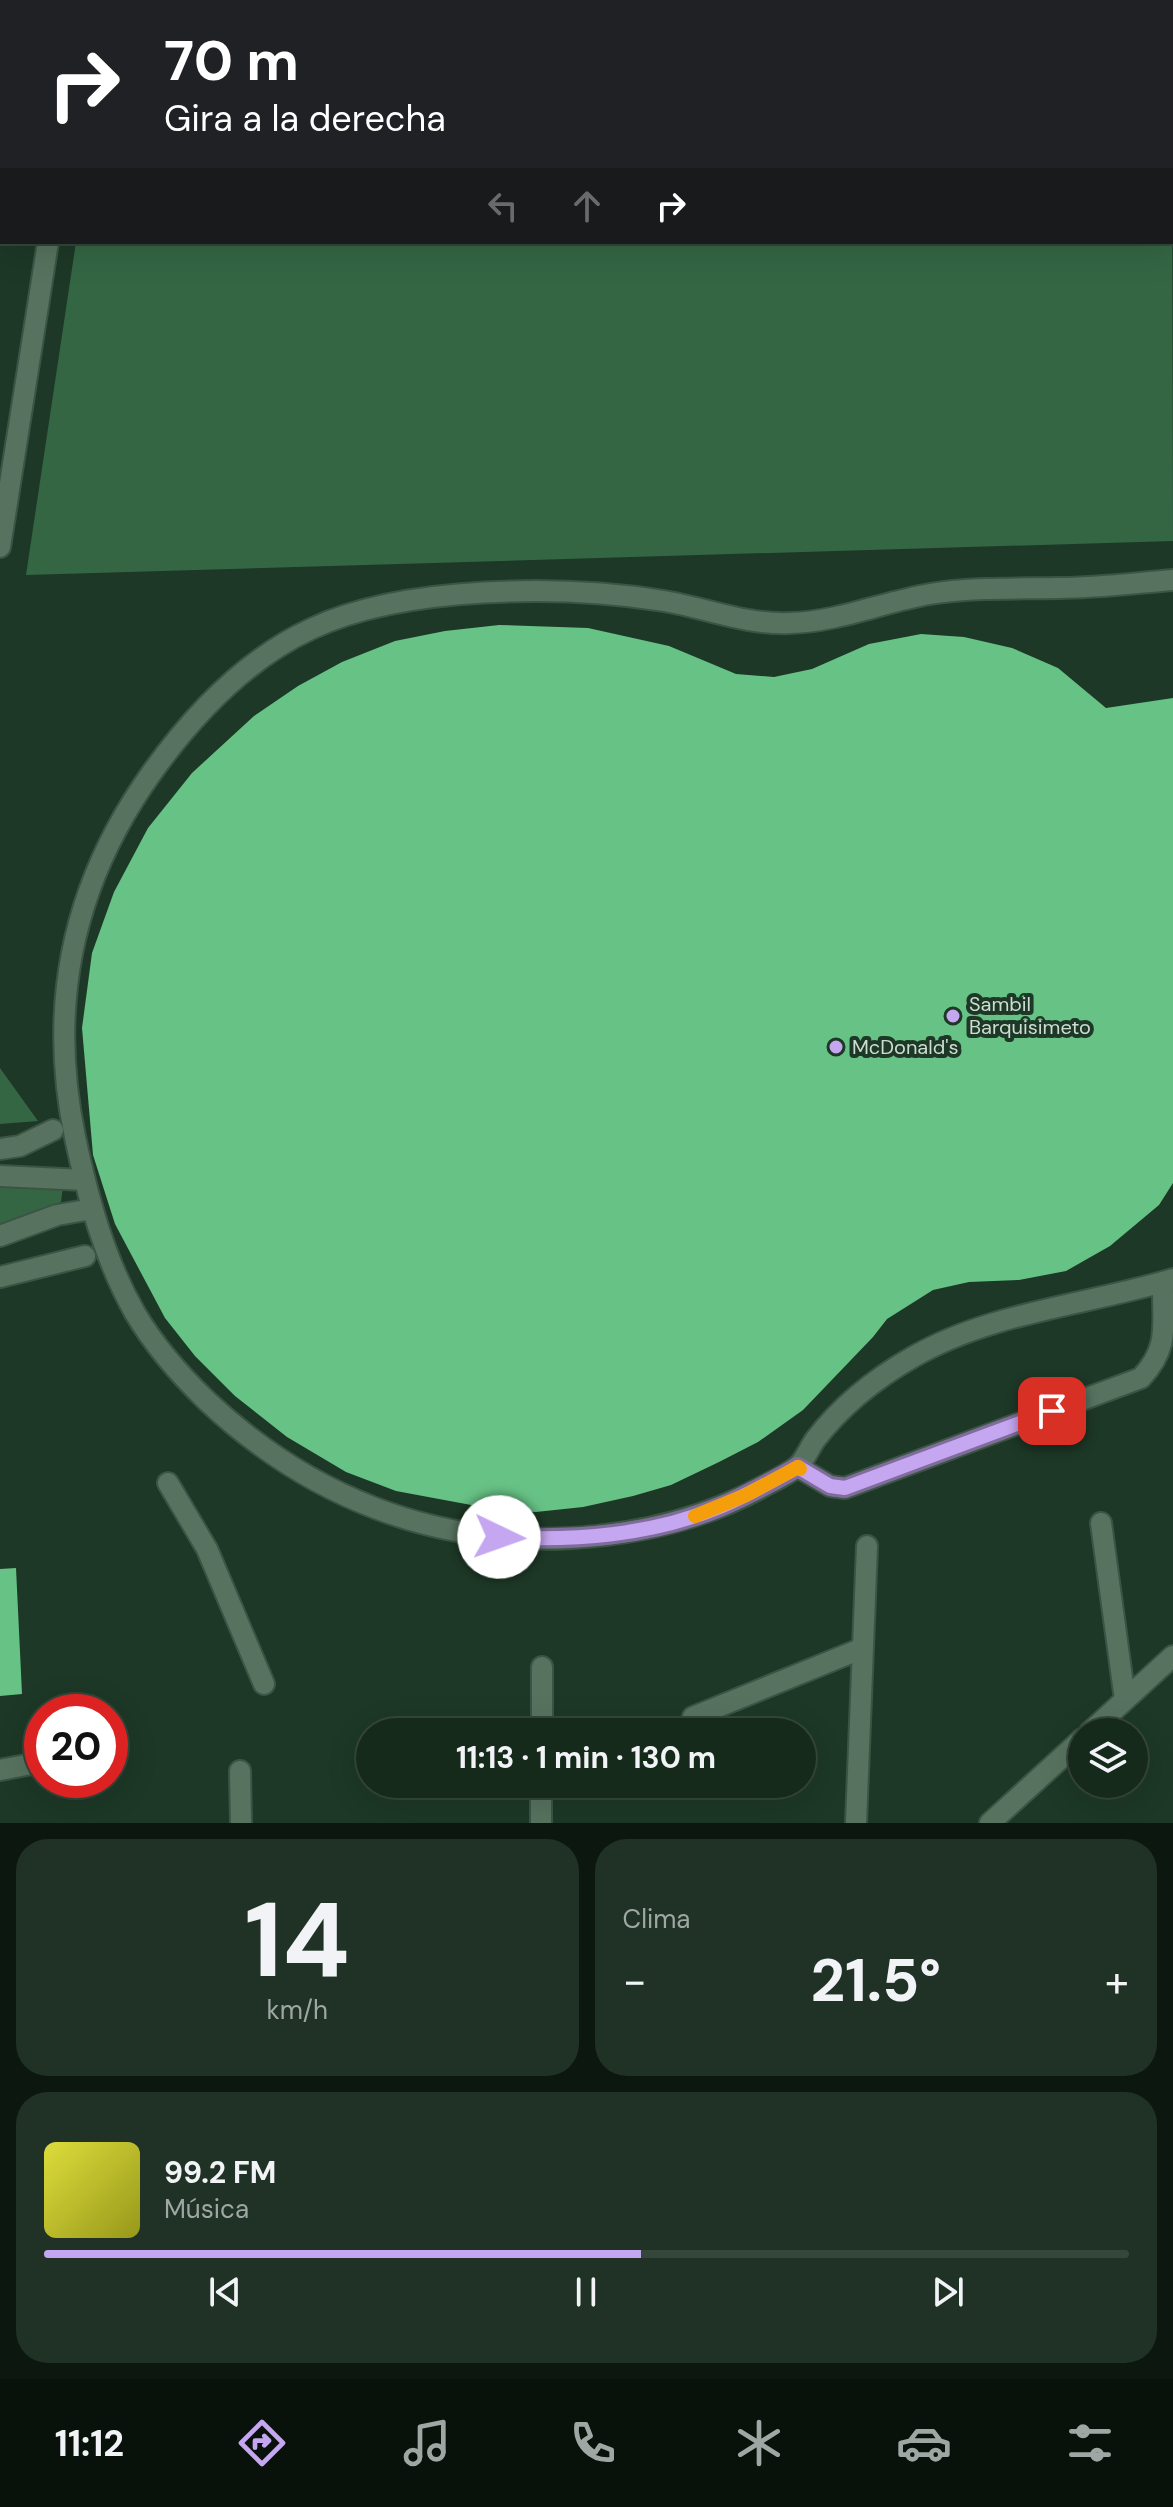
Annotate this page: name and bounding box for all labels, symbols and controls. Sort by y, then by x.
text: 70 m [164,24,299,97]
icon: right [32,32,136,136]
text: Gira a la derecha [164,95,446,142]
icon: left [481,184,525,228]
icon: ahead [565,184,609,228]
icon: right [649,184,693,228]
place label: Sambil Barquisimeto [969,991,1091,1040]
marker: Sambil Barquisimeto [944,1007,962,1025]
place label: McDonald's [852,1034,958,1060]
marker: McDonald's [827,1038,845,1056]
pin [1018,1377,1086,1445]
icon: arrive [1030,1389,1074,1433]
position arrow [457,1495,541,1579]
speed limit sign: 20 [24,1694,128,1798]
map controls [1068,1718,1148,1798]
button: layers [1068,1718,1148,1798]
text: 11:13 · 1 min · 130 m [456,1738,716,1777]
text: 14 [245,1873,350,2008]
text: Clima [623,1902,691,1936]
text: 21.5° [810,1941,941,2020]
text: − [623,1952,647,2010]
text: + [1105,1952,1129,2010]
text: km/h [267,1993,328,2027]
text: 99.2 FM [164,2153,276,2192]
text: Música [164,2192,249,2226]
icon: previous [203,2270,247,2314]
icon: pause [564,2270,608,2314]
icon: next [926,2270,970,2314]
icon: directions [234,2415,290,2471]
icon: music [399,2415,455,2471]
icon: phone [565,2415,621,2471]
icon: climate [731,2415,787,2471]
icon: car [896,2415,952,2471]
icon: filters [1062,2415,1118,2471]
text: 11:12 [55,2420,124,2467]

